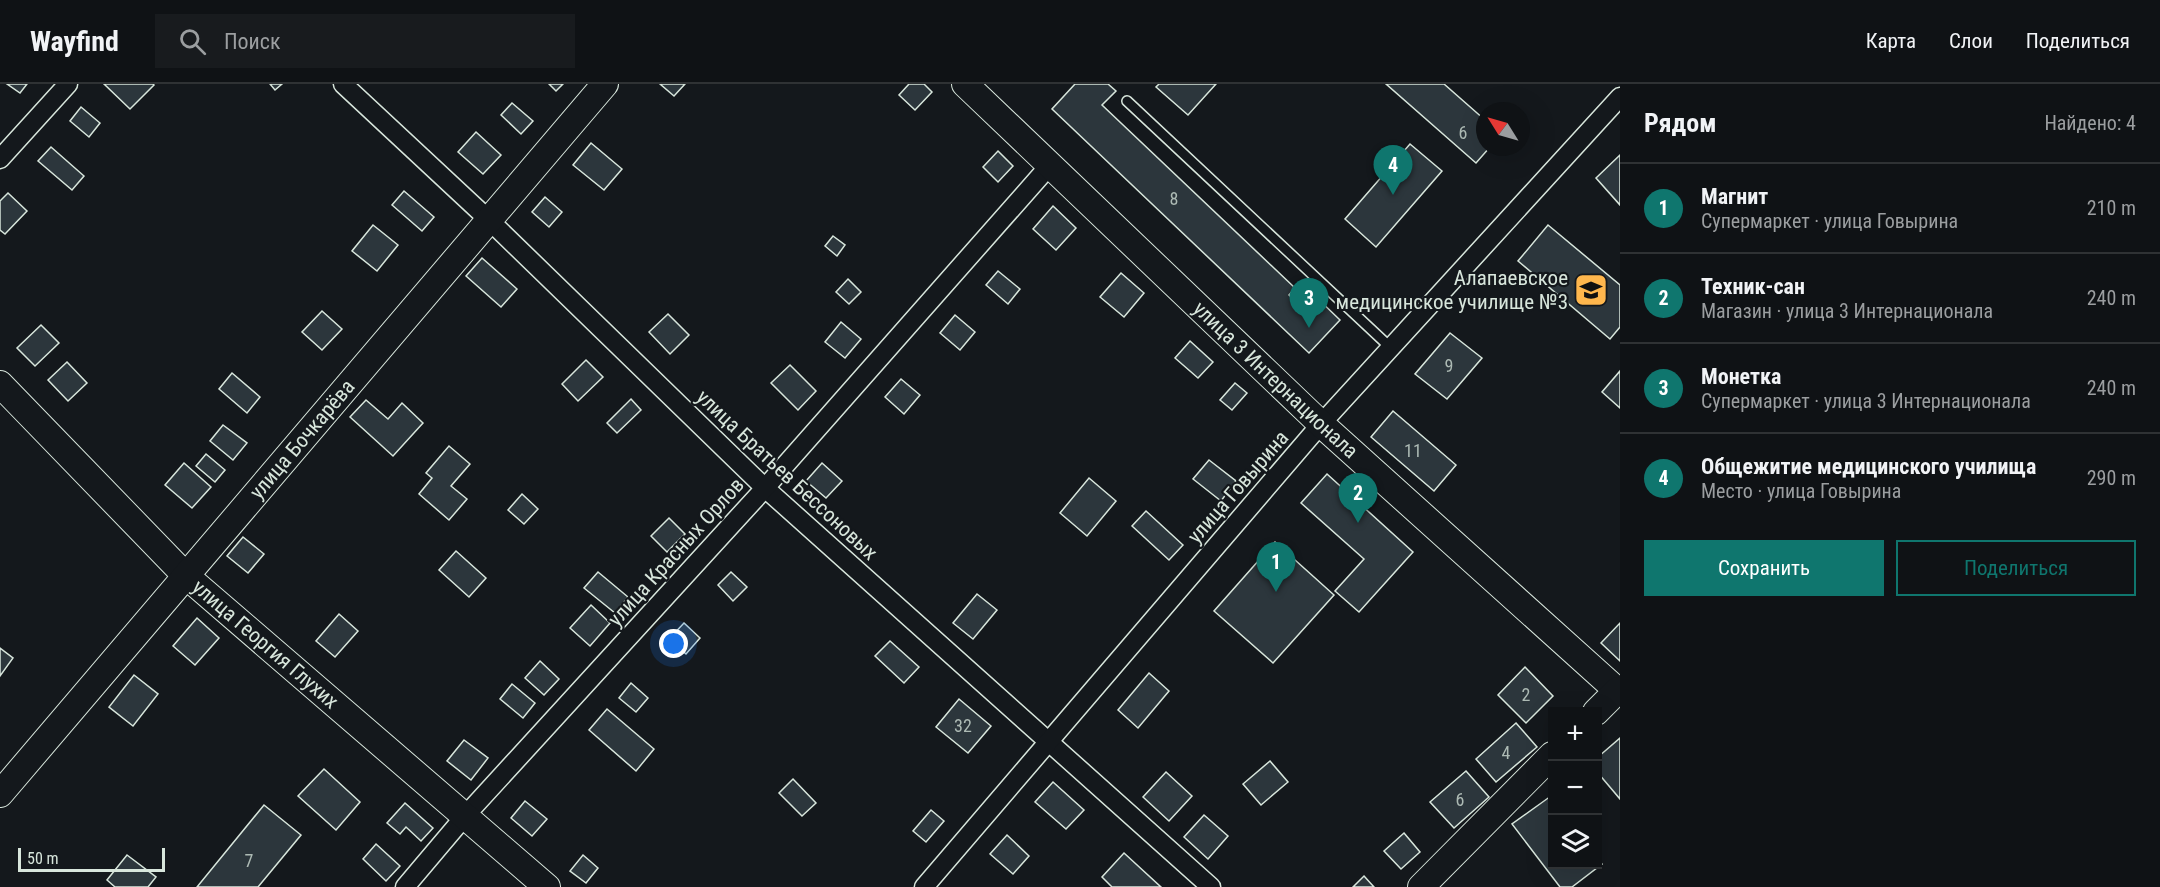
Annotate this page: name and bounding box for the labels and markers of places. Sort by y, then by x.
pin: 4 [1374,146,1412,195]
place label: Алапаевское медицинское училище №3 [1336,266,1568,314]
school or university icon: Алапаевское медицинское училище №3 [1573,272,1609,308]
pin: 3 [1290,278,1328,328]
pin: 2 [1338,474,1378,523]
pin: 1 [1256,542,1296,592]

